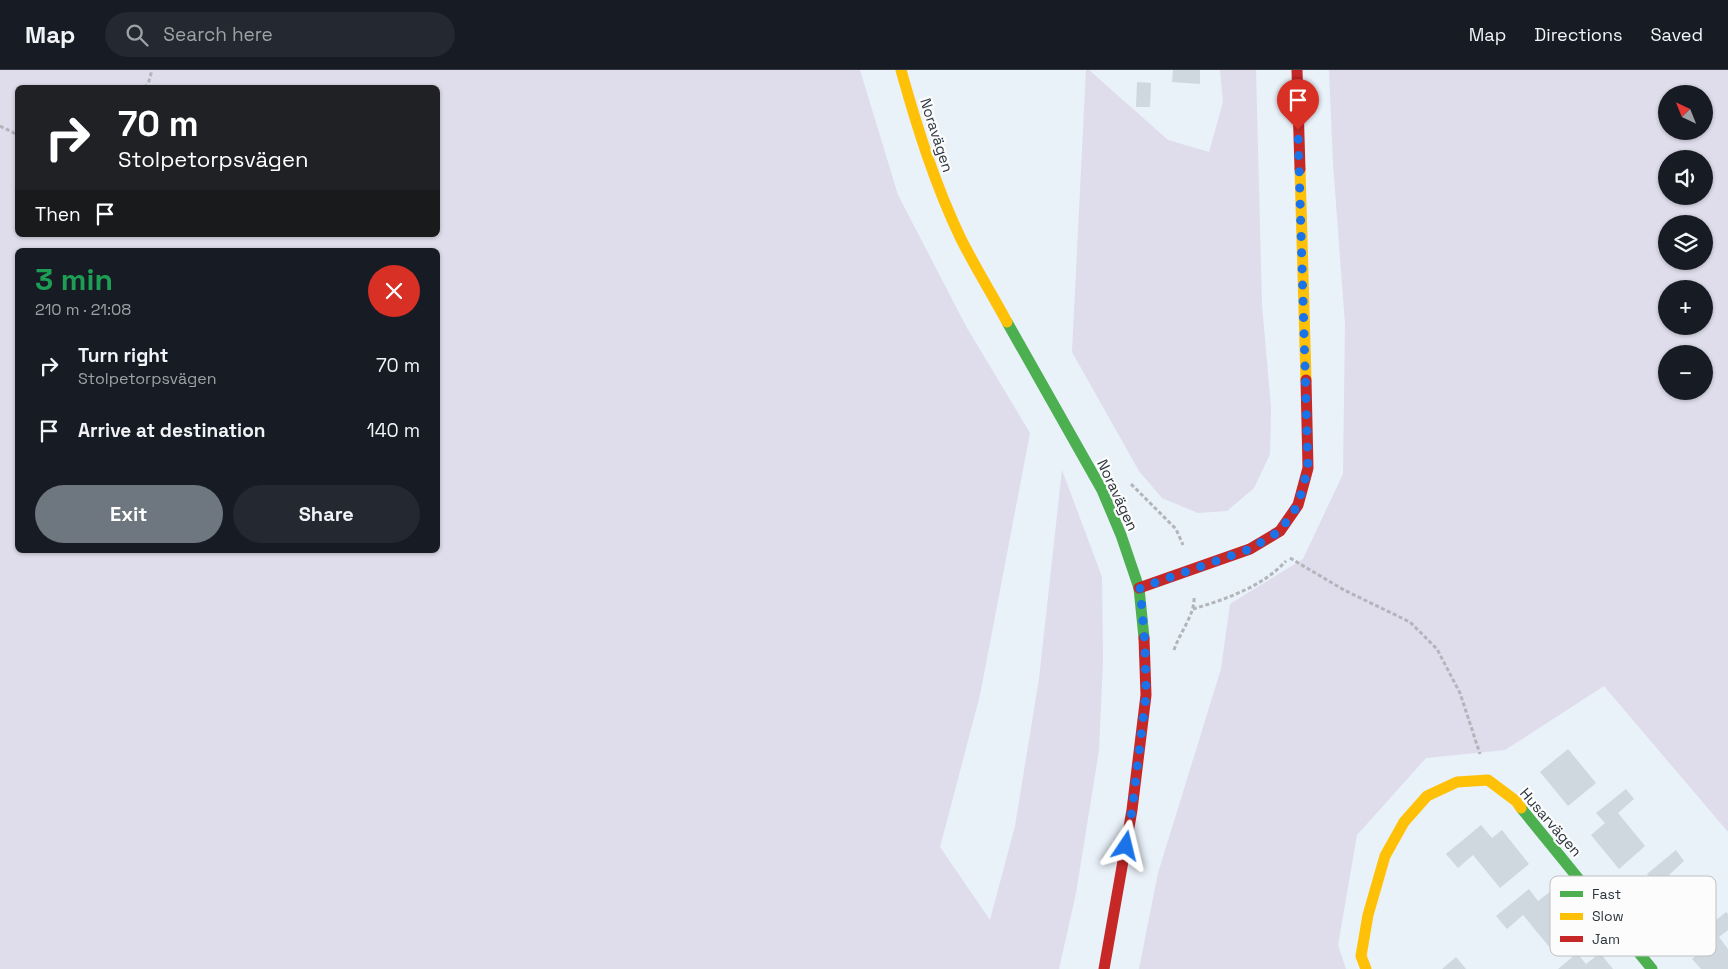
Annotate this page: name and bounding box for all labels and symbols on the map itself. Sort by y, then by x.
pin [1277,79,1319,130]
north arrow [1658,85,1712,140]
street label: Noravägen [916,96,958,174]
street label: Noravägen [1093,456,1143,534]
street label: Husarvägen [1516,784,1586,860]
position arrow [1099,819,1151,871]
legend [1550,876,1716,956]
text: Fast [1592,885,1621,903]
text: Slow [1592,907,1624,925]
text: Jam [1592,930,1620,948]

